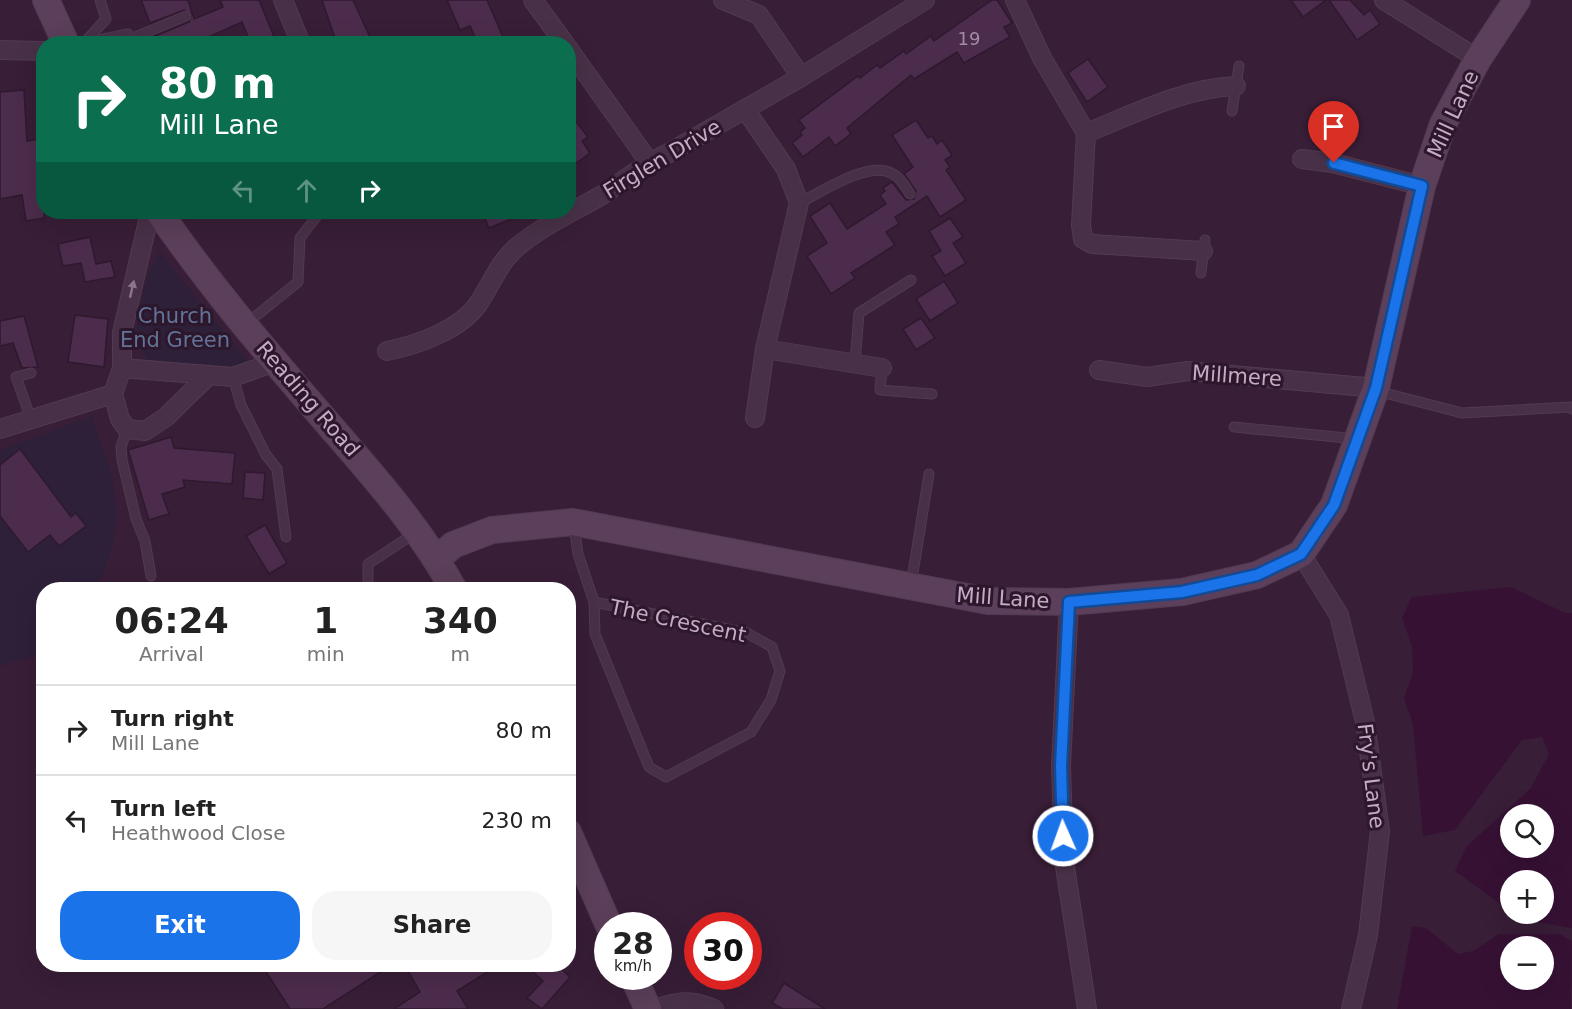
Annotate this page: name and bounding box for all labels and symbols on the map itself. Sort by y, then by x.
house number: 19 [958,28,980,49]
street label: Mill Lane [1422,67,1484,161]
pin [1308,101,1359,163]
street label: Firglen Drive [599,115,725,203]
one-way arrow [127,280,137,298]
park label: Church End Green [120,304,230,352]
street label: Reading Road [252,337,364,461]
street label: Millmere [1191,361,1283,391]
street label: Mill Lane [956,583,1050,613]
street label: The Crescent [607,595,748,647]
street label: Fry's Lane [1353,722,1389,830]
position arrow [1031,804,1095,868]
speed limit sign: 30 [684,912,762,990]

